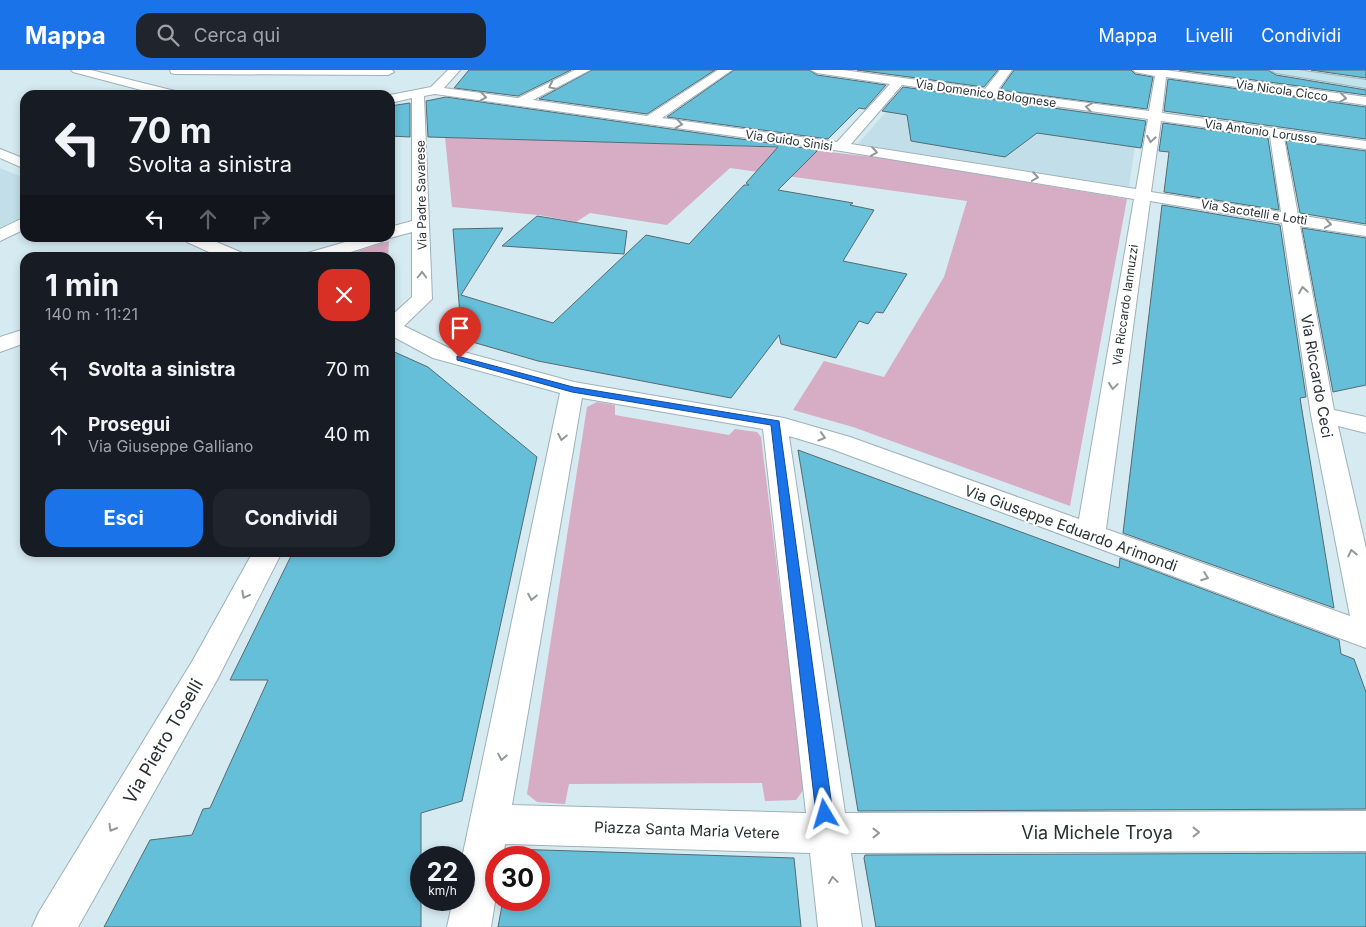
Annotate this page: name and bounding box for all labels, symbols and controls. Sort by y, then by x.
search box [136,13,486,58]
text: Mappa [25,21,106,50]
icon: search [154,21,182,49]
text: Cerca qui [194,24,280,47]
text: Mappa [1099,25,1157,46]
text: Livelli [1185,25,1233,46]
text: Condividi [1261,25,1341,46]
street label: Via Domenico Bolognese [915,76,1057,110]
street label: Via Nicola Cicco [1235,76,1329,104]
one-way arrow [548,80,557,90]
one-way arrow [480,91,488,102]
one-way arrow [1340,92,1348,103]
one-way arrow [1085,102,1093,113]
text: 70 m [128,109,212,151]
icon: left [45,110,110,175]
street label: Via Antonio Lorusso [1204,116,1318,146]
one-way arrow [674,119,683,129]
street label: Via Guido Sinisi [744,126,834,154]
one-way arrow [1147,135,1157,143]
street label: Via Padre Savarese [413,140,429,250]
one-way arrow [870,147,879,157]
text: Svolta a sinistra [128,151,292,177]
one-way arrow [1031,171,1039,182]
street label: Via Sacotelli e Lotti [1200,196,1308,228]
icon: left [141,205,169,233]
icon: ahead [194,205,222,233]
icon: right [247,205,275,233]
one-way arrow [1323,219,1332,229]
street label: Via Riccardo Iannuzzi [1109,243,1141,367]
text: 1 min [45,267,119,303]
button: close [318,269,370,321]
one-way arrow [417,271,427,278]
one-way arrow [1298,286,1308,294]
text: 140 m · 11:21 [45,304,138,324]
pin [439,307,481,358]
street label: Via Riccardo Ceci [1297,313,1337,439]
icon: arrive [446,314,474,342]
icon: left [45,356,73,384]
text: Svolta a sinistra [88,358,236,381]
text: 70 m [326,358,370,381]
one-way arrow [1108,383,1119,391]
text: Prosegui [88,413,170,436]
icon: ahead [45,421,73,449]
text: 40 m [324,423,370,446]
one-way arrow [817,432,826,442]
one-way arrow [558,433,568,442]
text: Via Giuseppe Galliano [88,436,253,456]
street label: Via Giuseppe Eduardo Arimondi [962,481,1180,575]
button: Esci [45,489,203,547]
button: Condividi [213,489,370,547]
one-way arrow [1347,548,1358,557]
one-way arrow [1200,571,1209,581]
one-way arrow [241,590,251,599]
one-way arrow [527,592,538,601]
street label: Via Pietro Toselli [119,675,207,807]
one-way arrow [497,752,508,761]
position arrow [798,787,850,839]
street label: Piazza Santa Maria Vetere [594,817,780,843]
one-way arrow [109,822,119,831]
street label: Via Michele Troya [1021,822,1173,843]
one-way arrow [1192,827,1200,837]
one-way arrow [872,828,880,838]
speed limit sign: 30 [485,846,550,911]
text: 22 [427,857,458,887]
one-way arrow [829,876,839,885]
text: km/h [428,883,457,898]

